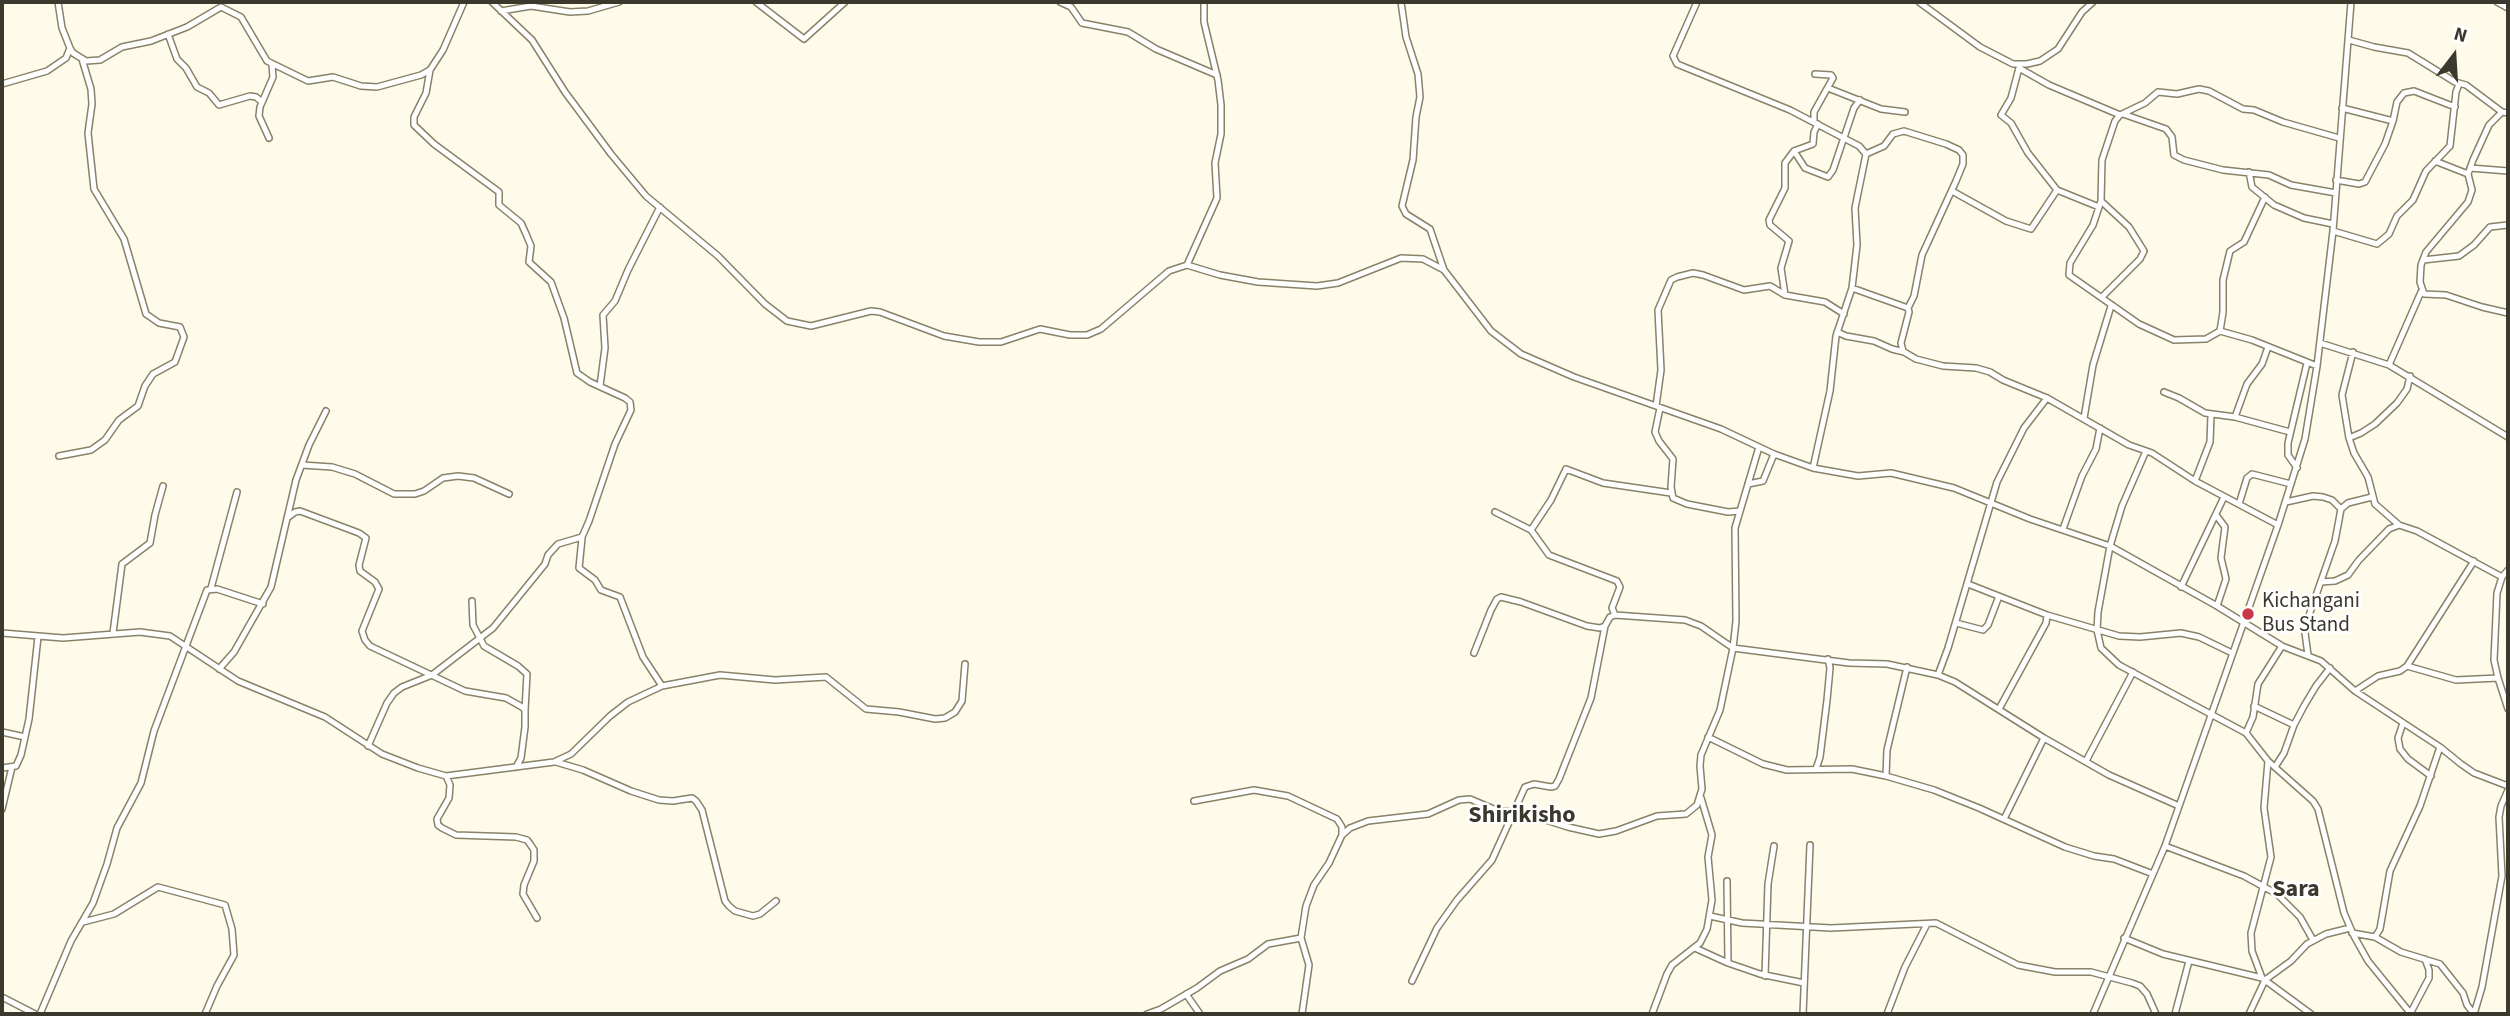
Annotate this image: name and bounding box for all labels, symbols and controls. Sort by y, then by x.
north arrow [2419,21,2489,91]
text: N [2450,21,2470,50]
place label: Kichangani Bus Stand [2262,589,2360,639]
marker: Kichangani Bus Stand [2240,606,2256,622]
district label: Shirikisho [1468,803,1576,831]
district label: Sara [2272,877,2320,905]

